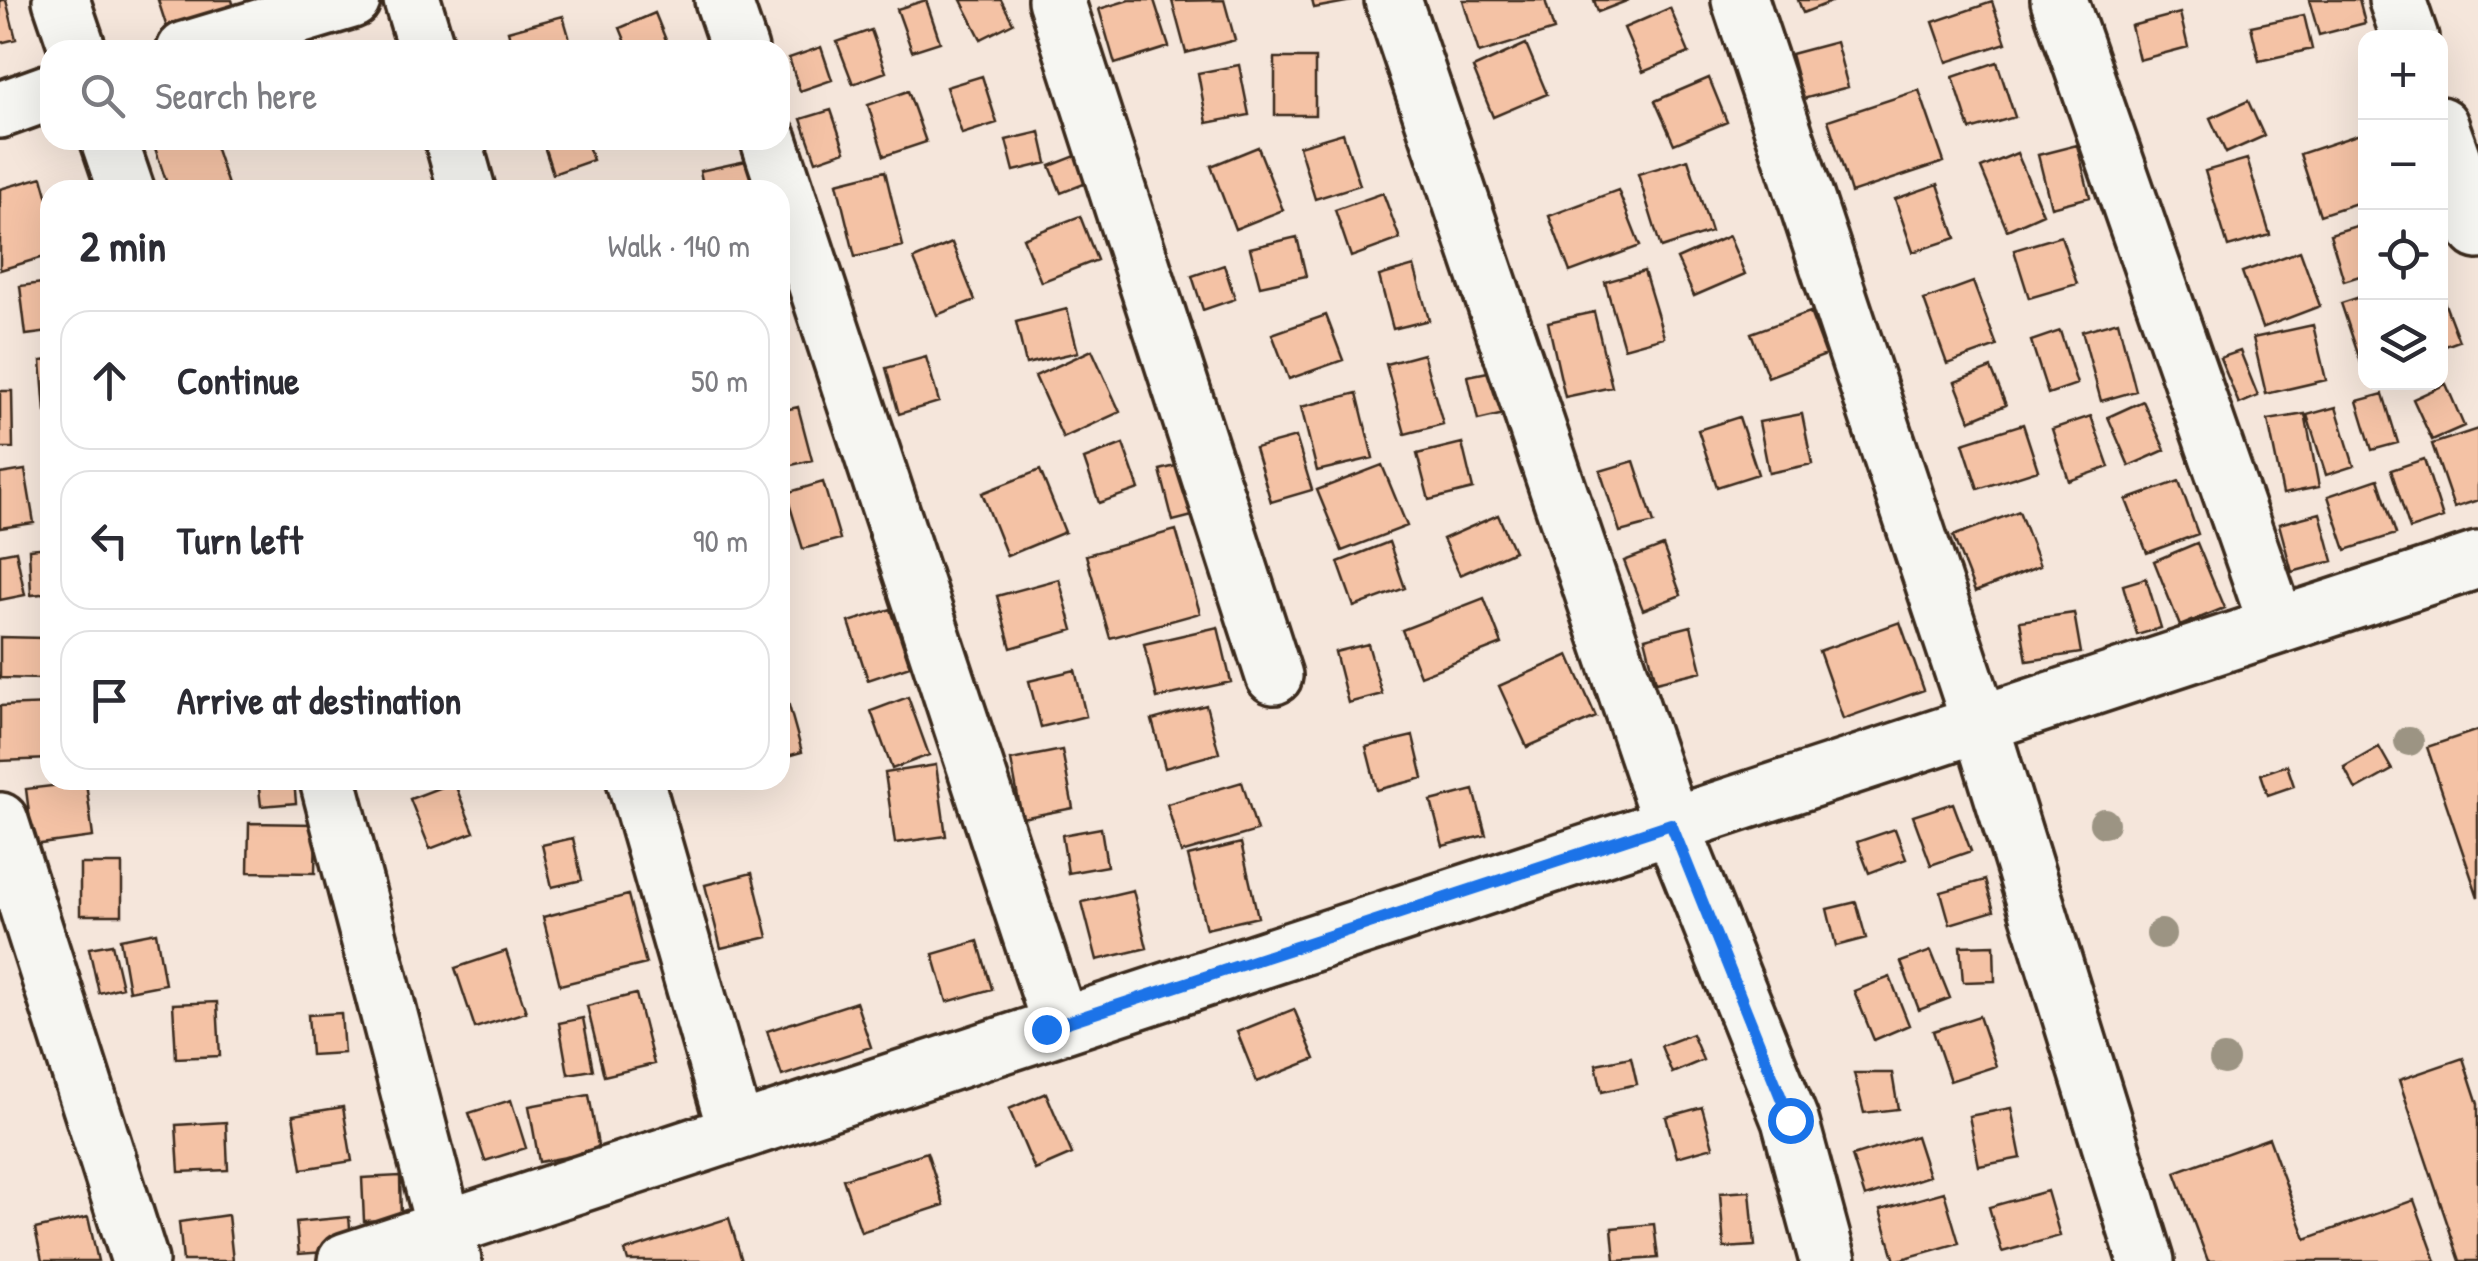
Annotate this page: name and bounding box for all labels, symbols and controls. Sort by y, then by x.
map controls [2358,30,2448,390]
button: + [2358,30,2448,120]
search box [40,40,790,150]
icon: search [75,68,130,123]
text: Search here [155,69,317,121]
button: − [2358,120,2448,210]
button: locate [2358,210,2448,300]
text: 2 min [80,217,166,274]
text: Walk · 140 m [608,224,750,267]
button: layers [2358,300,2448,390]
icon: ahead [82,353,137,408]
text: Continue [177,354,299,406]
text: 50 m [691,359,748,402]
icon: left [82,513,137,568]
text: Turn left [177,514,302,566]
text: 90 m [693,519,748,562]
icon: arrive [82,673,137,728]
text: Arrive at destination [177,674,461,726]
route end [1024,1007,1070,1053]
route start [1768,1098,1814,1144]

